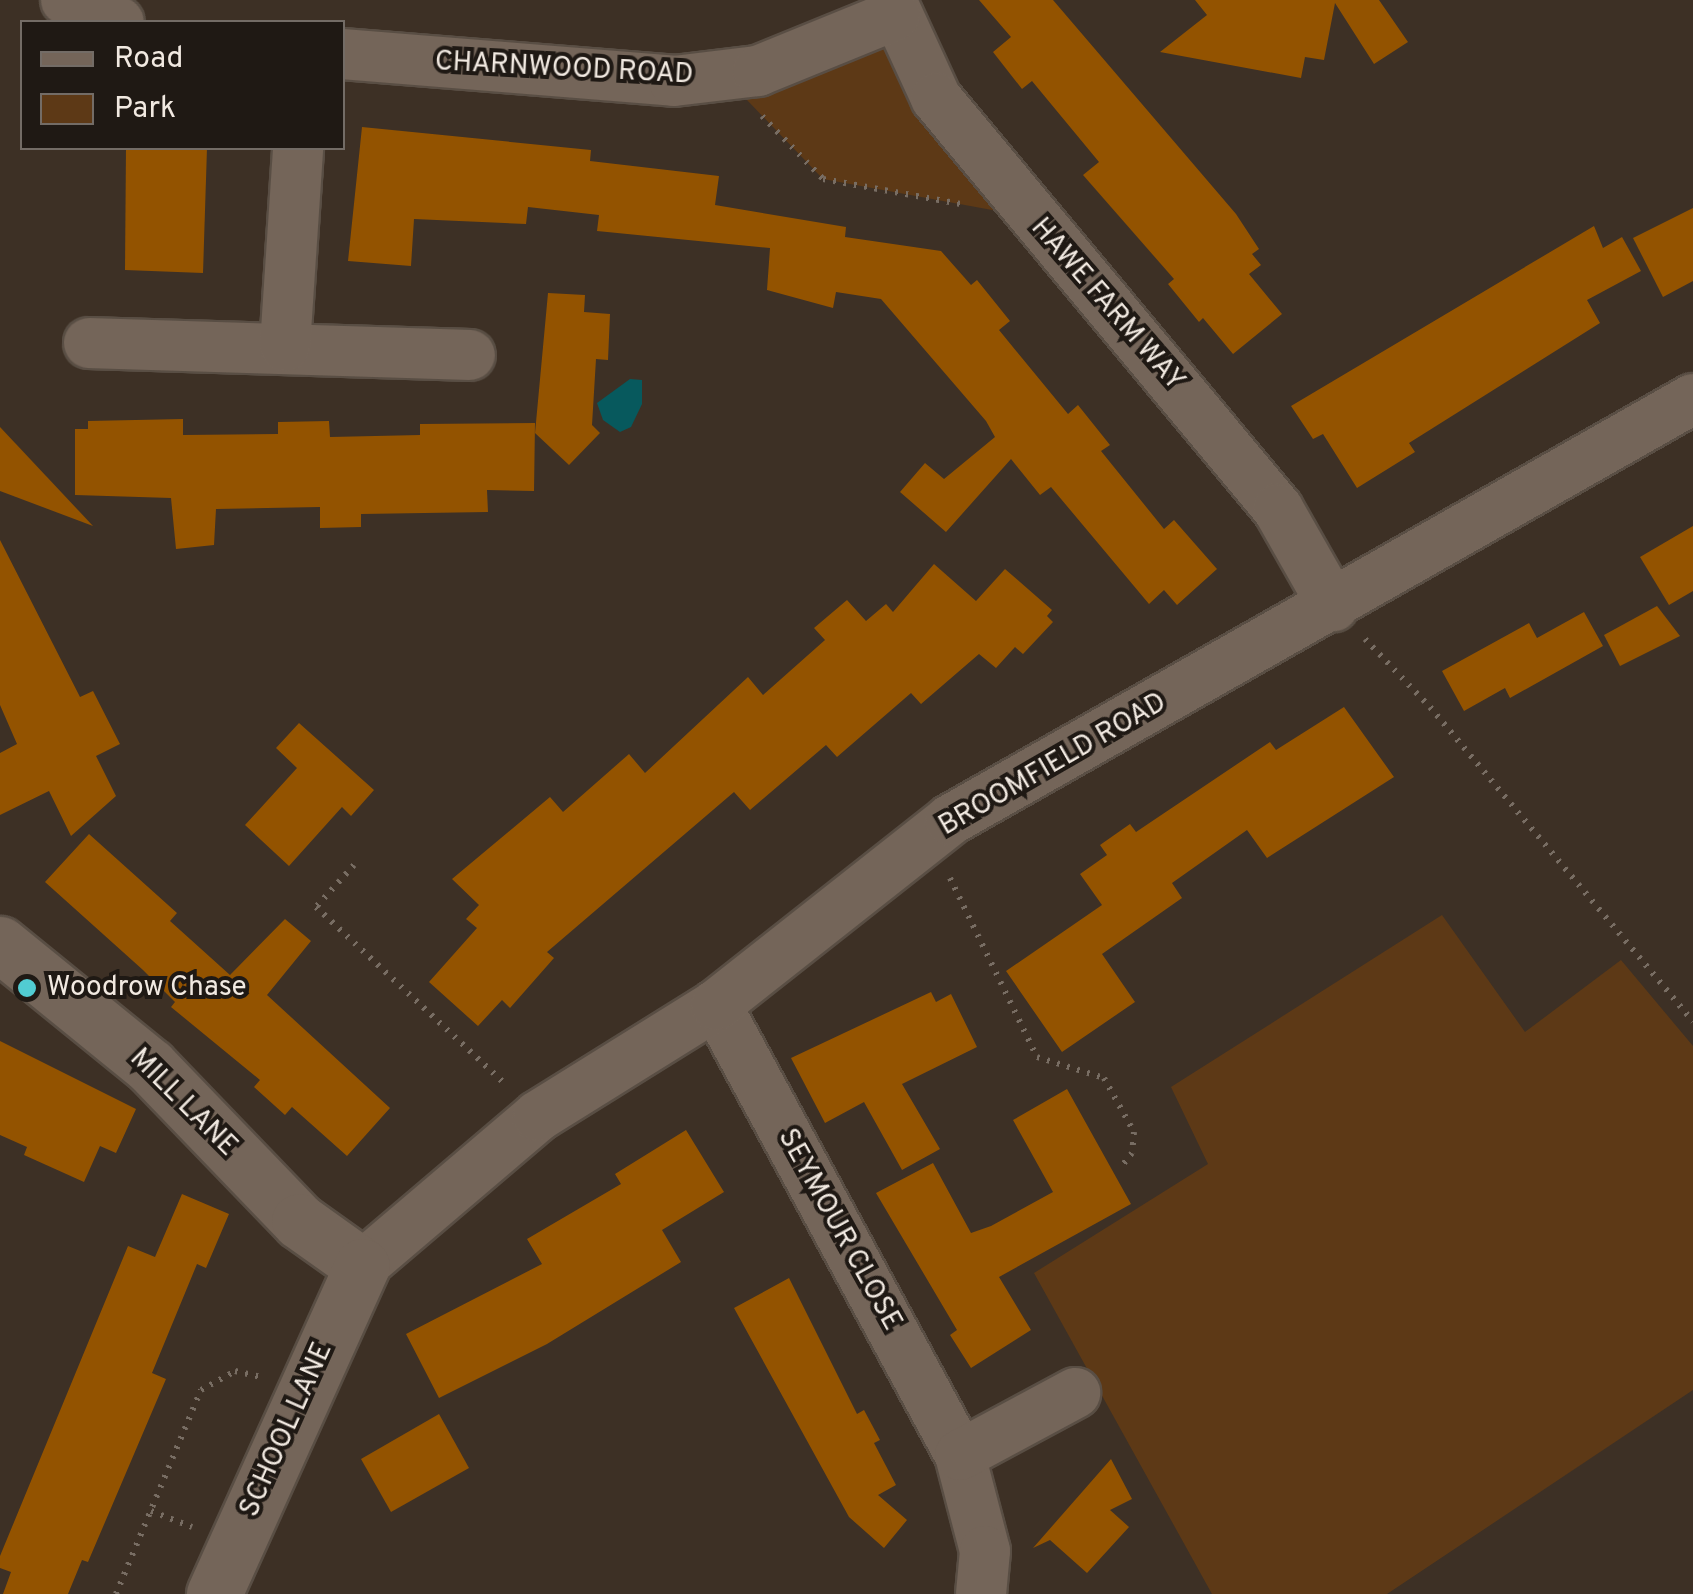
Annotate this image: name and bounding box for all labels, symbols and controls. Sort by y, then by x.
legend [20,20,345,150]
text: Road [114,41,183,78]
street label: CHARNWOOD ROAD [434,45,694,93]
text: Park [114,91,176,128]
street label: HAWE FARM WAY [1023,212,1191,398]
street label: BROOMFIELD ROAD [933,686,1173,844]
place label: Woodrow Chase [47,971,247,1005]
marker: Woodrow Chase [16,977,38,999]
street label: MILL LANE [122,1042,244,1164]
street label: SEYMOUR CLOSE [770,1123,908,1337]
street label: SCHOOL LANE [233,1337,341,1523]

